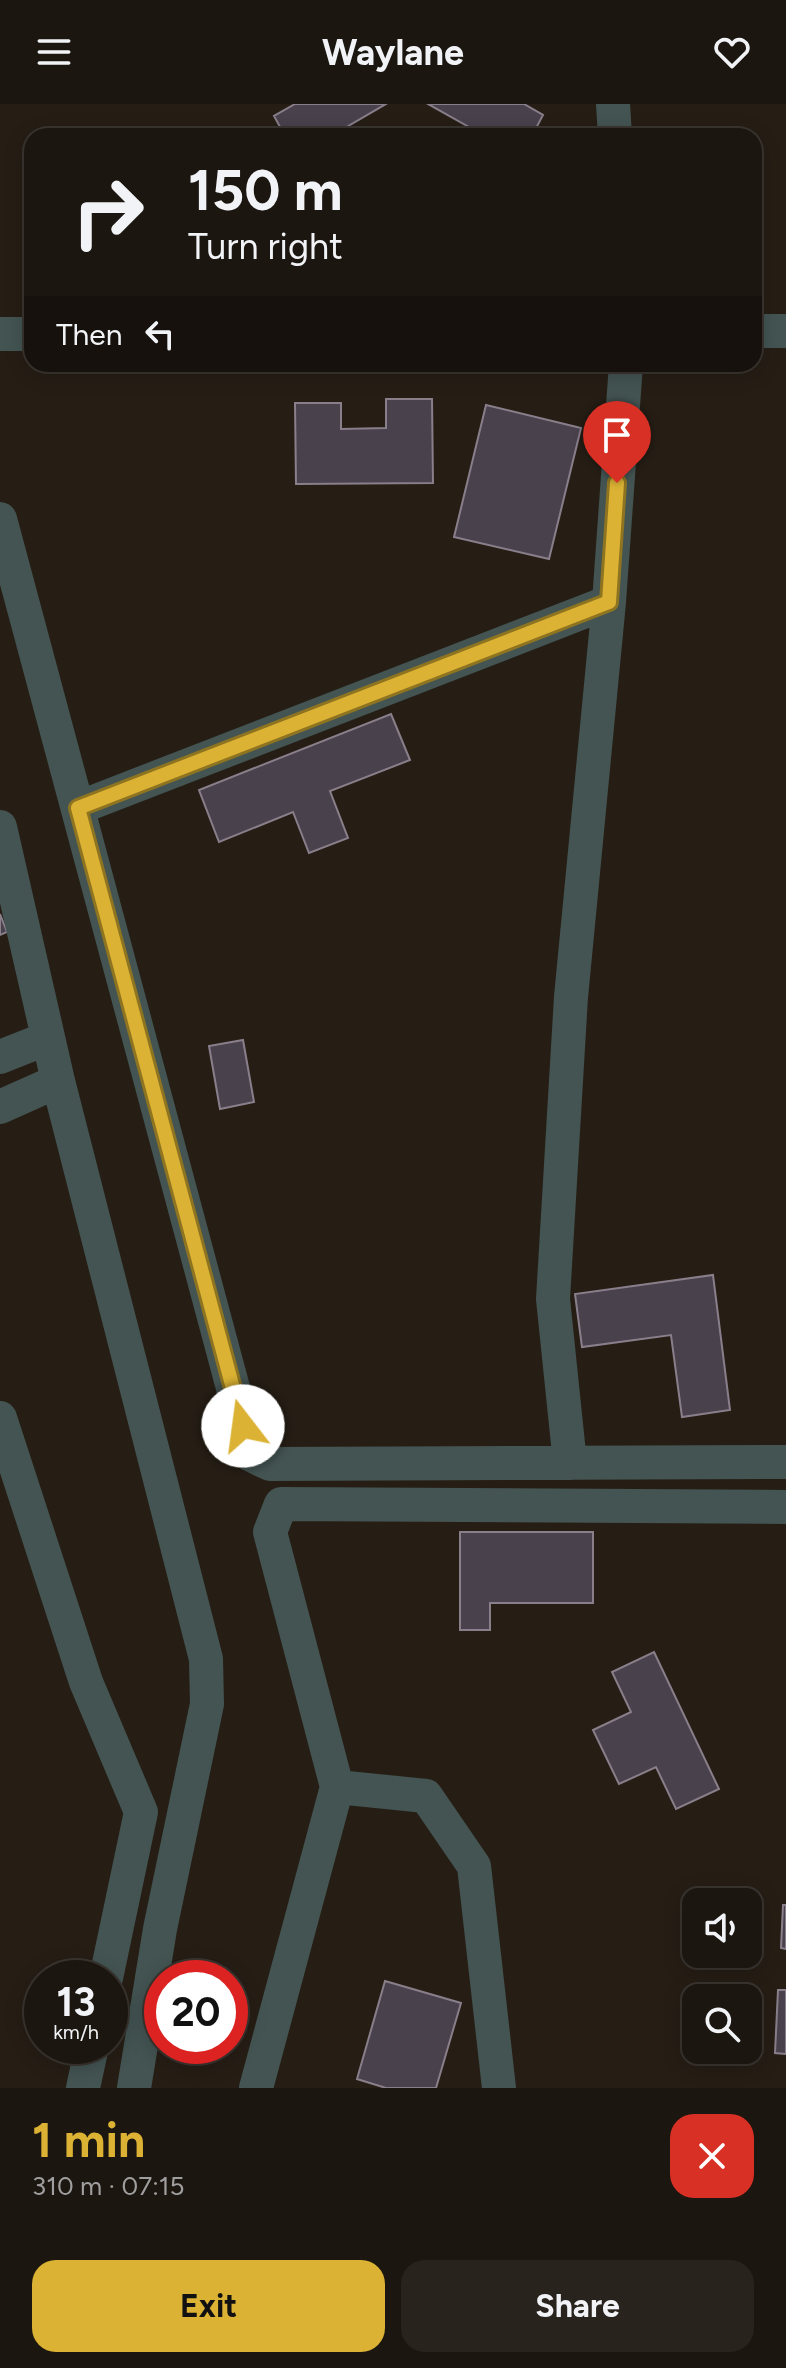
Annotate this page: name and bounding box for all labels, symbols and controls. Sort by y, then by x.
icon: menu [32,30,76,74]
icon: heart [710,30,754,74]
text: Waylane [322,31,464,74]
text: 150 m [188,157,343,224]
icon: right [56,160,160,264]
text: Turn right [188,225,343,268]
icon: left [138,312,182,356]
text: Then [56,316,122,353]
pin [583,401,651,483]
icon: arrive [595,413,639,457]
position arrow [201,1384,285,1468]
map controls [682,1888,762,2064]
button: sound [682,1888,762,1968]
speed limit sign: 20 [144,1960,248,2064]
text: 13 [56,1978,96,2026]
button: search [682,1984,762,2064]
text: km/h [53,2020,99,2044]
text: 1 min [32,2111,145,2169]
button: close [670,2114,754,2198]
text: 310 m · 07:15 [32,2170,184,2202]
button: Exit [32,2260,385,2352]
button: Share [401,2260,754,2352]

